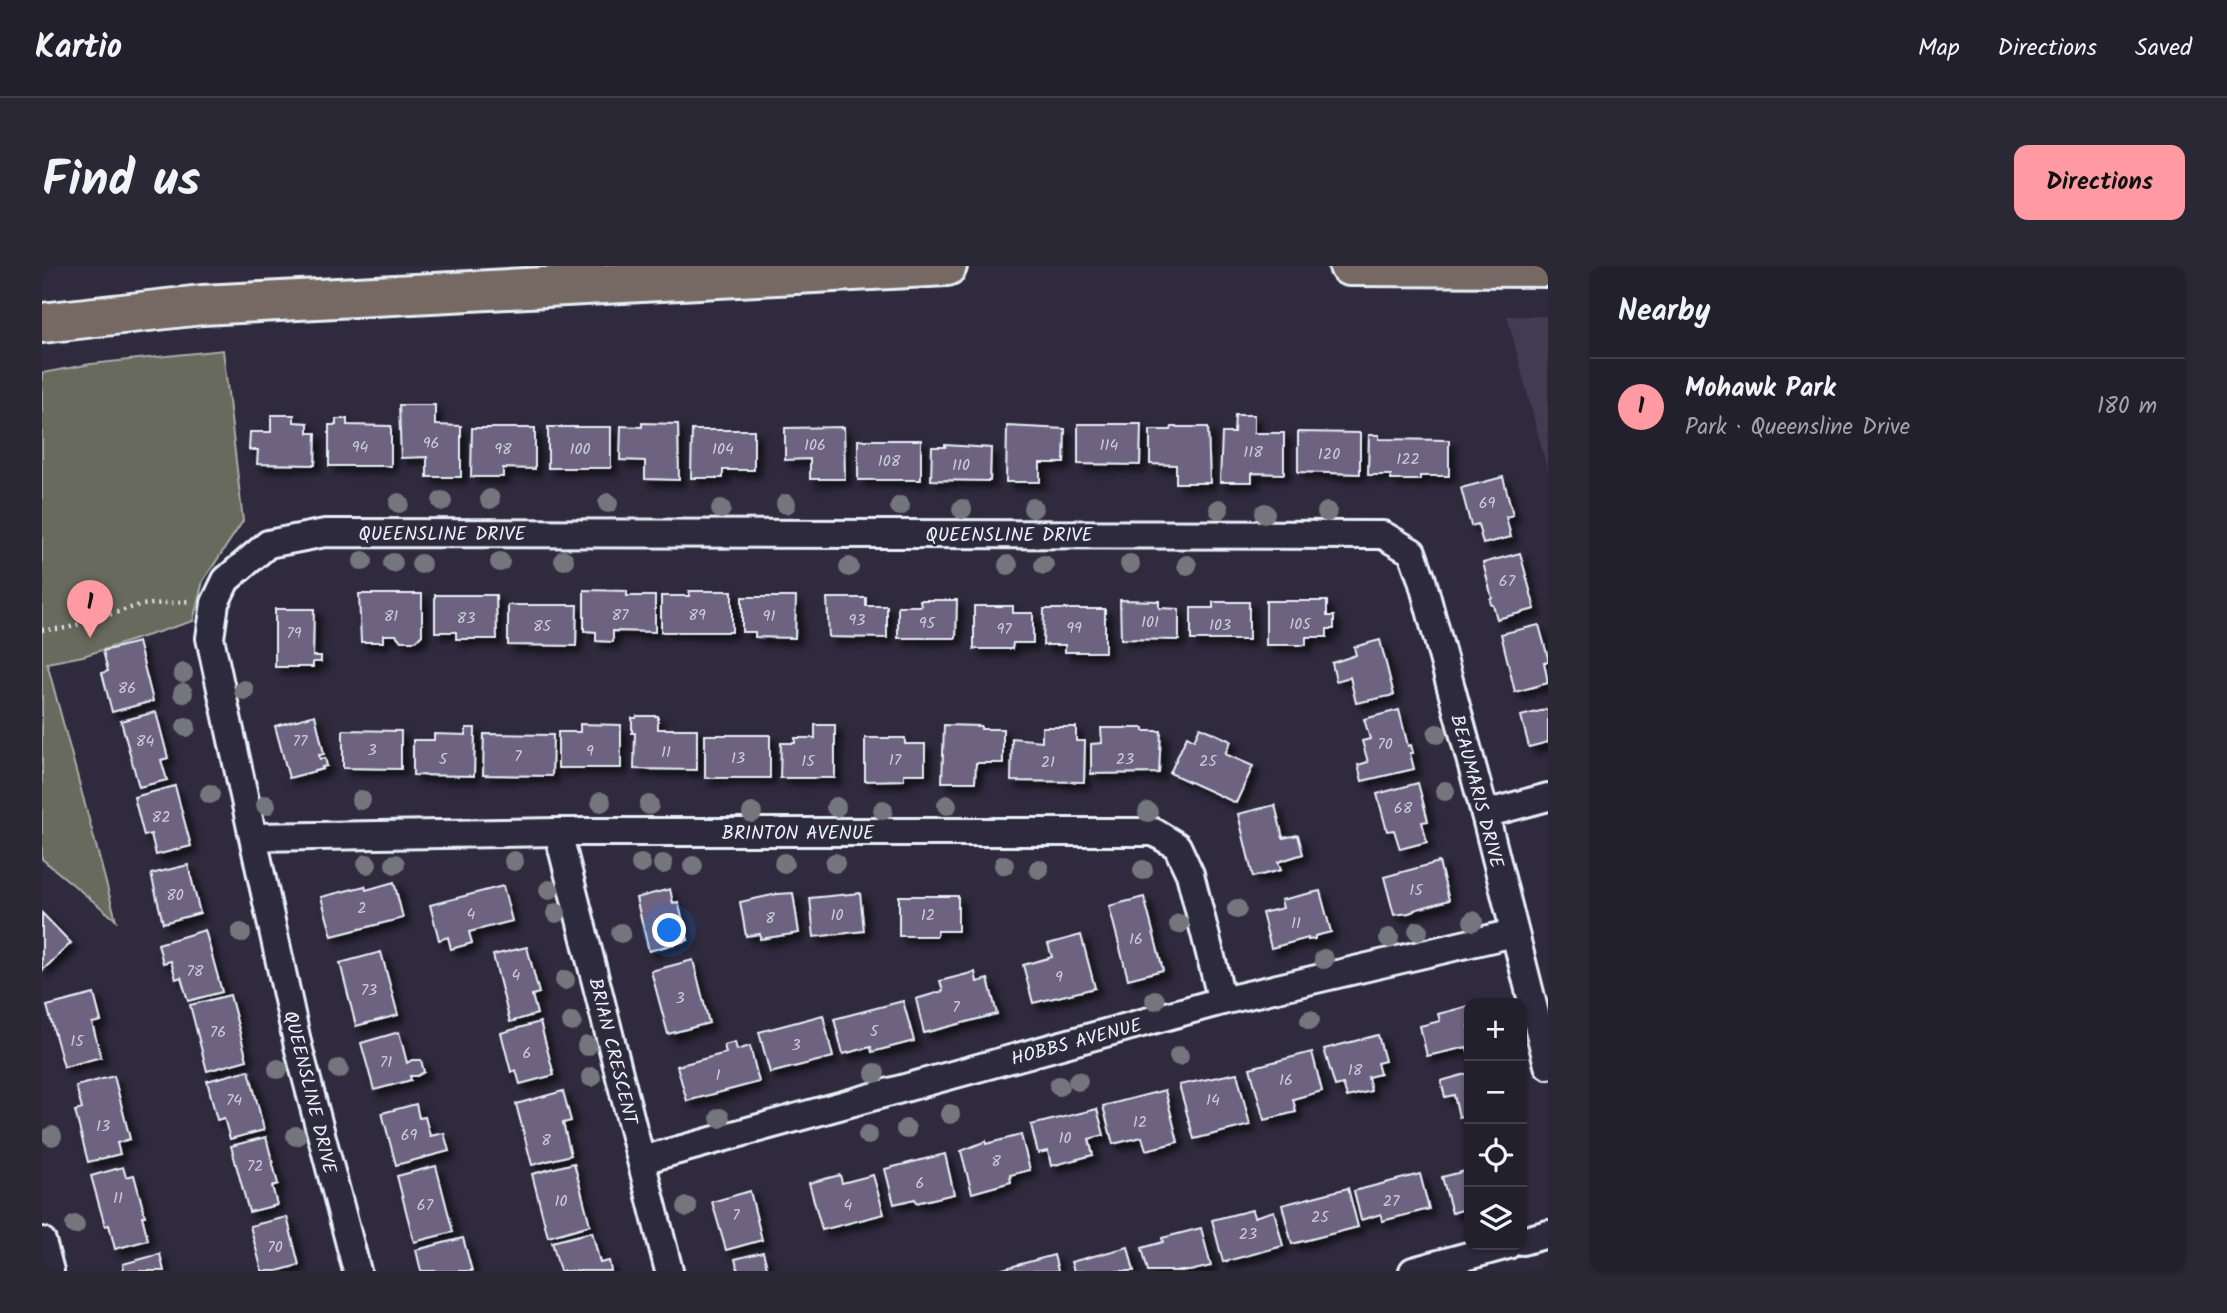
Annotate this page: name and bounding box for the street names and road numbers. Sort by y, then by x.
street label: QUEENSLINE DRIVE [358,520,526,550]
street label: QUEENSLINE DRIVE [925,521,1093,551]
street label: BEAUMARIS DRIVE [1441,711,1511,872]
street label: BRINTON AVENUE [722,819,875,849]
street label: BRIAN CRESCENT [579,975,645,1130]
street label: QUEENSLINE DRIVE [274,1008,344,1178]
street label: HOBBS AVENUE [1008,1011,1146,1075]

